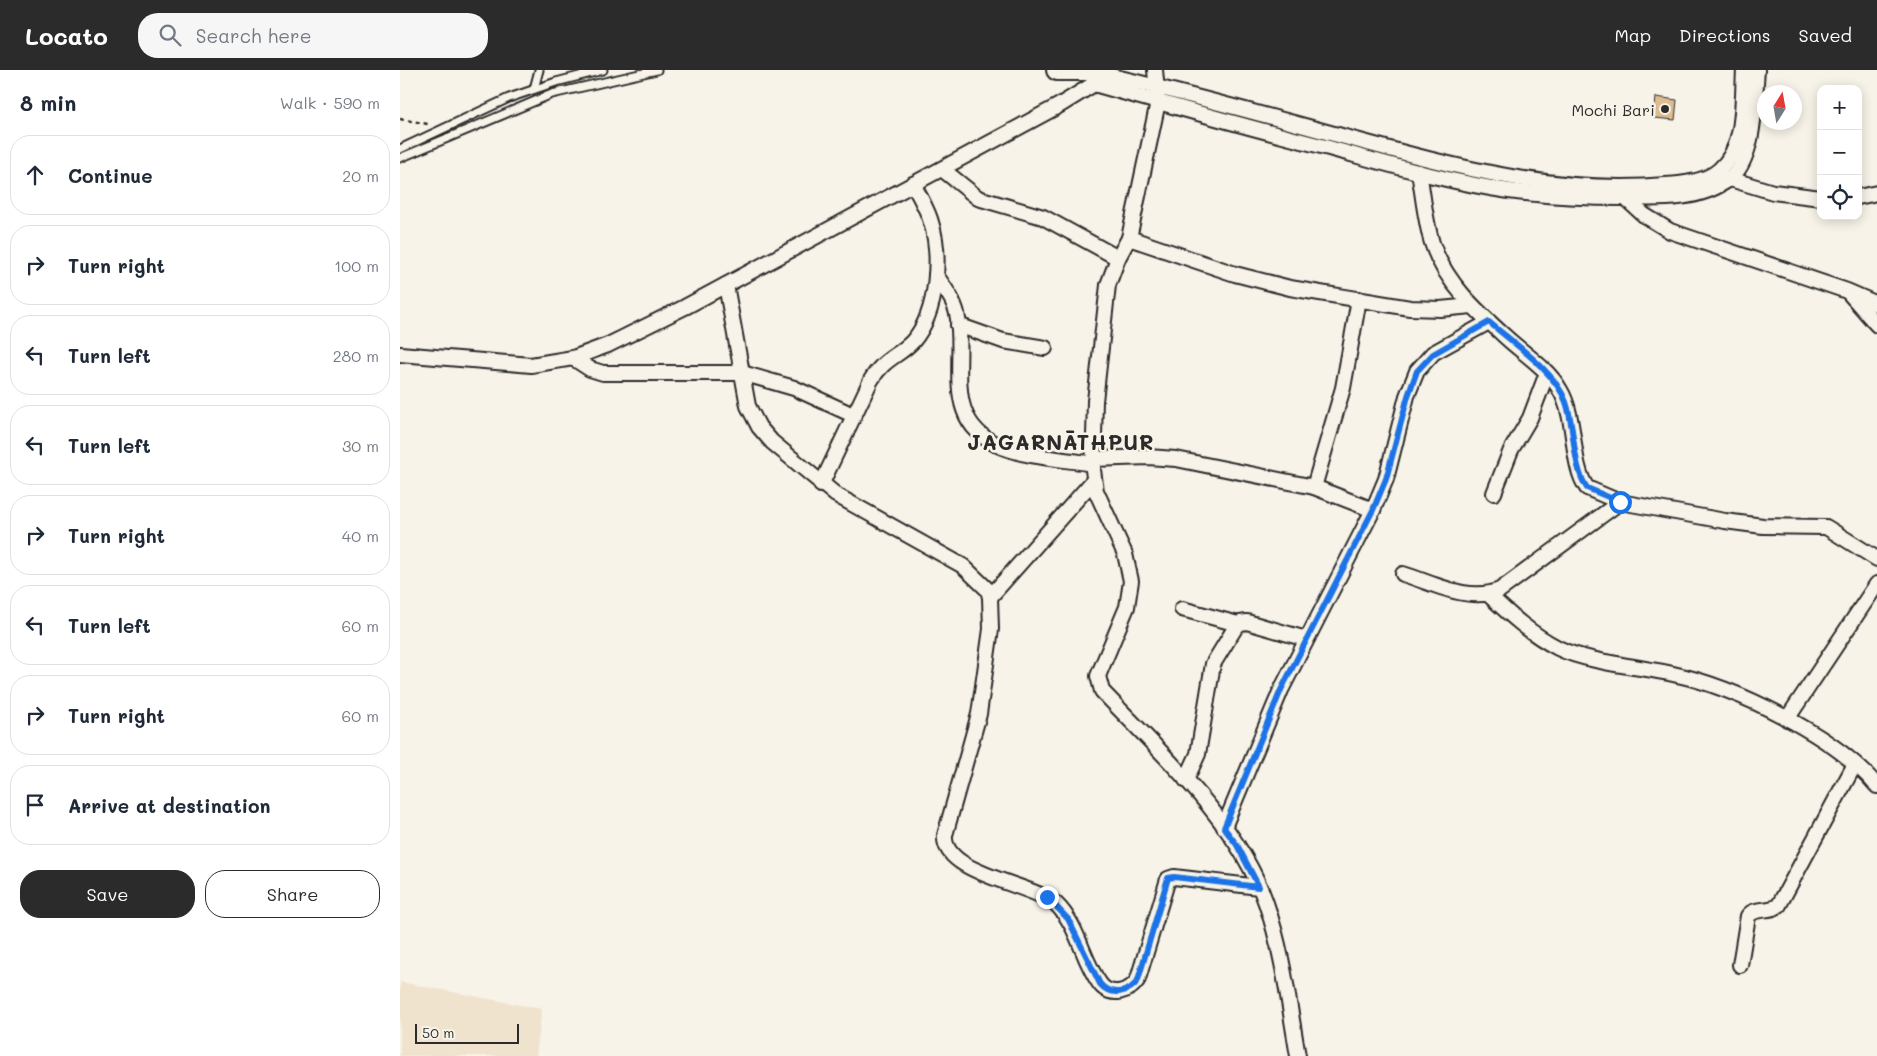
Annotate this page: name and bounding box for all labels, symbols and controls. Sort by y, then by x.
search box [138,13,488,58]
text: Locato [25,20,108,51]
icon: search [156,21,184,49]
text: Search here [196,23,311,48]
text: Map [1614,23,1651,47]
text: Directions [1679,23,1771,47]
text: Saved [1799,23,1852,47]
north arrow [1757,85,1802,130]
map controls [1817,85,1862,220]
button: + [1817,85,1862,130]
text: 8 min [20,89,76,116]
text: Walk · 590 m [280,92,380,113]
place label: Mochi Bari [1571,99,1655,120]
marker: Mochi Bari [1659,103,1671,115]
button: − [1817,130,1862,175]
icon: ahead [21,161,49,189]
text: Continue [68,163,153,188]
text: 20 m [342,165,379,186]
button: locate [1817,175,1862,220]
icon: right [21,251,49,279]
text: Turn right [68,253,165,278]
text: 100 m [334,255,379,276]
icon: left [21,341,49,369]
text: Turn left [68,343,151,368]
text: 280 m [333,345,379,366]
district label: JAGARNĀTHPUR [967,428,1155,455]
icon: left [21,431,49,459]
text: Turn left [68,433,151,458]
text: 30 m [342,435,379,456]
route start [1609,491,1632,514]
icon: right [21,521,49,549]
text: Turn right [68,523,165,548]
text: 40 m [342,525,379,546]
icon: left [21,611,49,639]
text: Turn left [68,613,151,638]
text: 60 m [342,615,379,636]
icon: right [21,701,49,729]
text: Turn right [68,703,165,728]
text: 60 m [342,705,379,726]
icon: arrive [21,791,49,819]
text: Arrive at destination [68,793,271,818]
button: Save [20,870,195,918]
button: Share [205,870,380,918]
route end [1036,886,1059,909]
scale bar [415,1021,519,1044]
text: 50 m [422,1023,454,1042]

